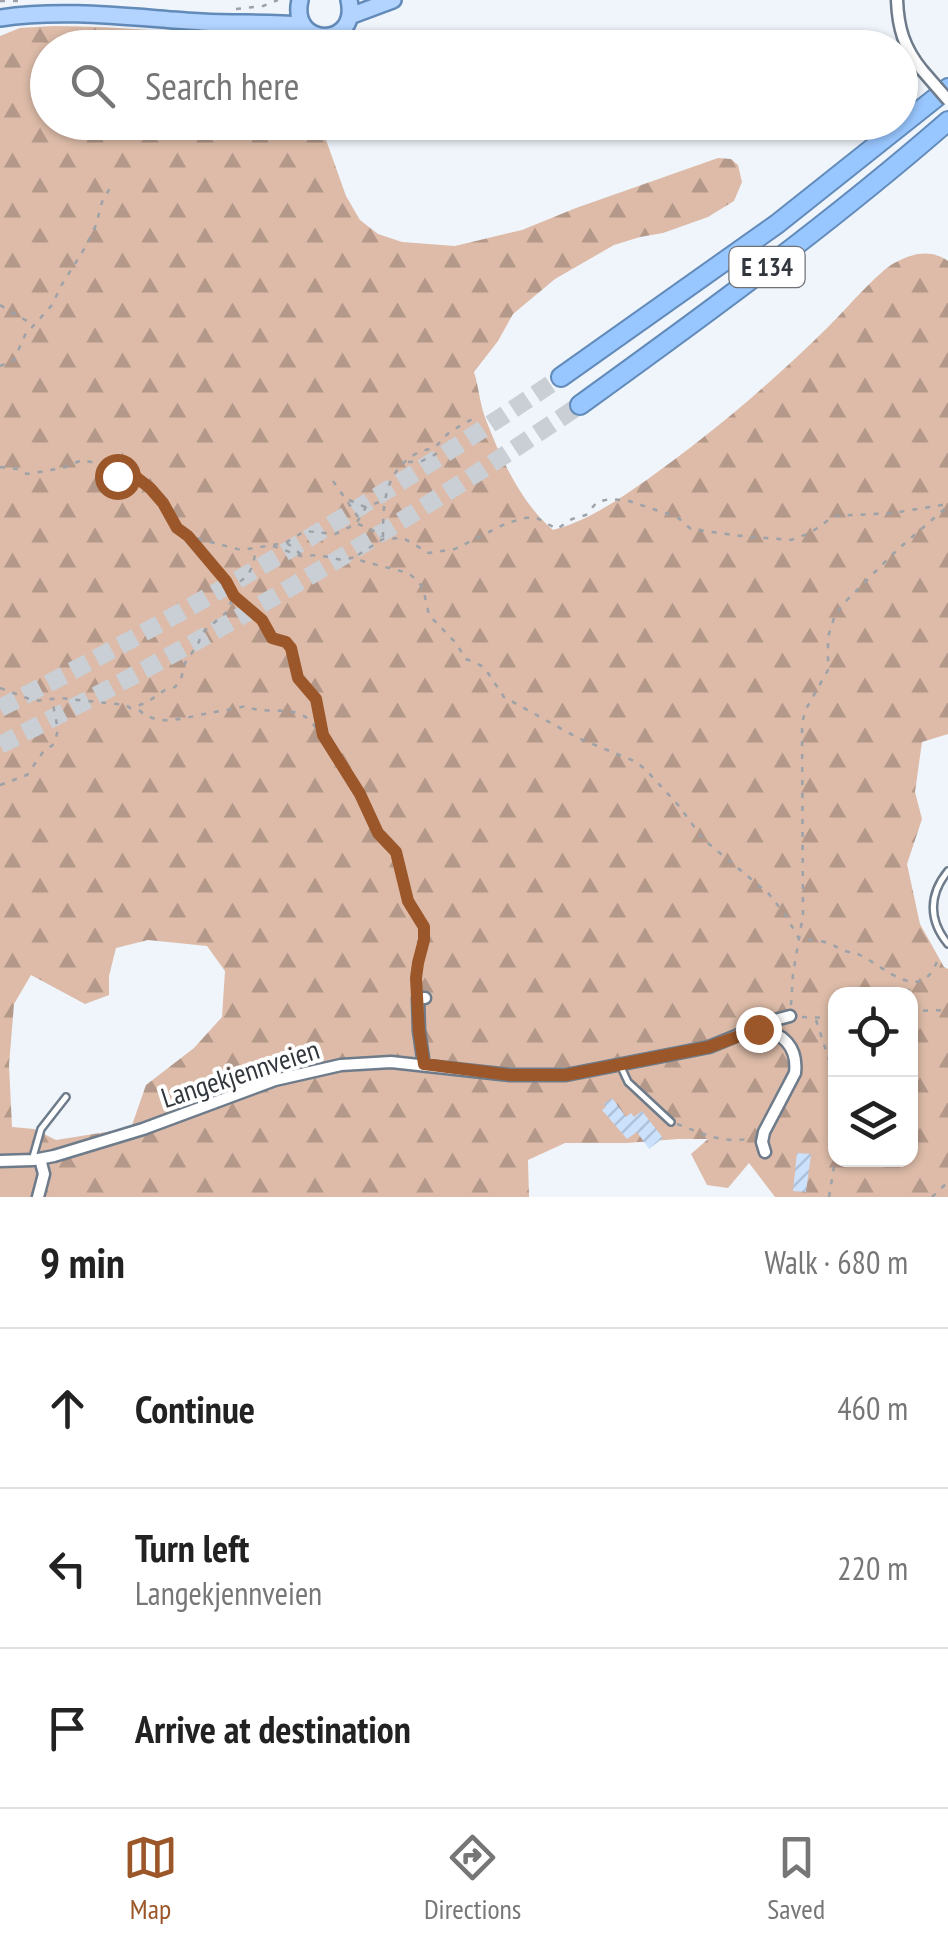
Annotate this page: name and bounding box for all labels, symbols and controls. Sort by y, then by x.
search box [30,30,918,140]
icon: search [65,58,120,113]
text: Search here [145,61,299,110]
road number: E 134 [730,247,804,287]
route start [95,454,141,500]
map controls [828,987,918,1167]
button: locate [828,987,918,1077]
route end [736,1007,782,1053]
street label: Langekjennveien [156,1030,324,1116]
button: layers [828,1077,918,1167]
text: 9 min [40,1235,125,1290]
text: Walk · 680 m [764,1241,908,1283]
icon: ahead [40,1381,95,1436]
text: Continue [135,1384,255,1433]
text: 460 m [837,1387,908,1429]
text: Turn left [135,1523,249,1572]
icon: left [40,1541,95,1596]
text: 220 m [837,1547,908,1589]
text: Langekjennveien [135,1572,322,1614]
icon: arrive [40,1701,95,1756]
text: Arrive at destination [135,1704,411,1753]
tab: Map [123,1830,178,1927]
tab: Directions [424,1830,521,1927]
tab: Saved [767,1830,825,1927]

